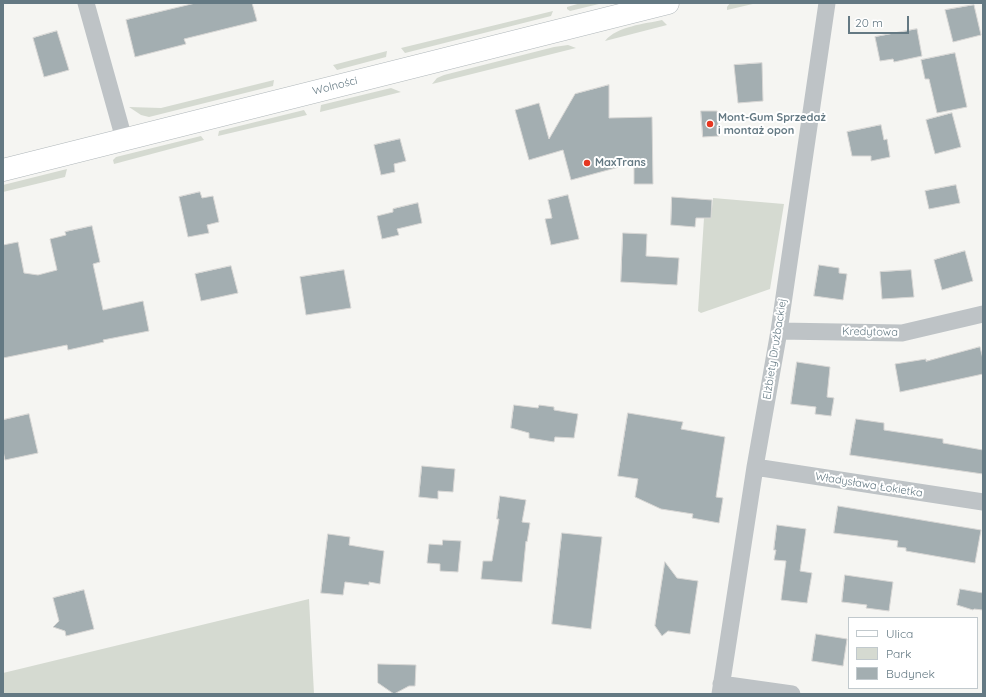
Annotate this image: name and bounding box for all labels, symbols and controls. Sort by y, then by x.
scale bar [850,8,911,34]
text: 20 m [855,15,883,30]
street label: Wolności [311,74,359,98]
place label: Mont-Gum Sprzedaż i montaż opon [718,111,826,137]
marker: Mont-Gum Sprzedaż i montaż opon [705,119,715,129]
place label: MaxTrans [595,156,646,170]
marker: MaxTrans [582,158,592,168]
street label: Elżbiety Drużbackiej [760,297,790,401]
street label: Kredytowa [842,325,898,339]
street label: Władysława Łokietka [814,470,924,500]
legend [848,617,978,689]
text: Ulica [886,626,913,641]
text: Park [886,646,911,661]
text: Budynek [886,666,935,681]

